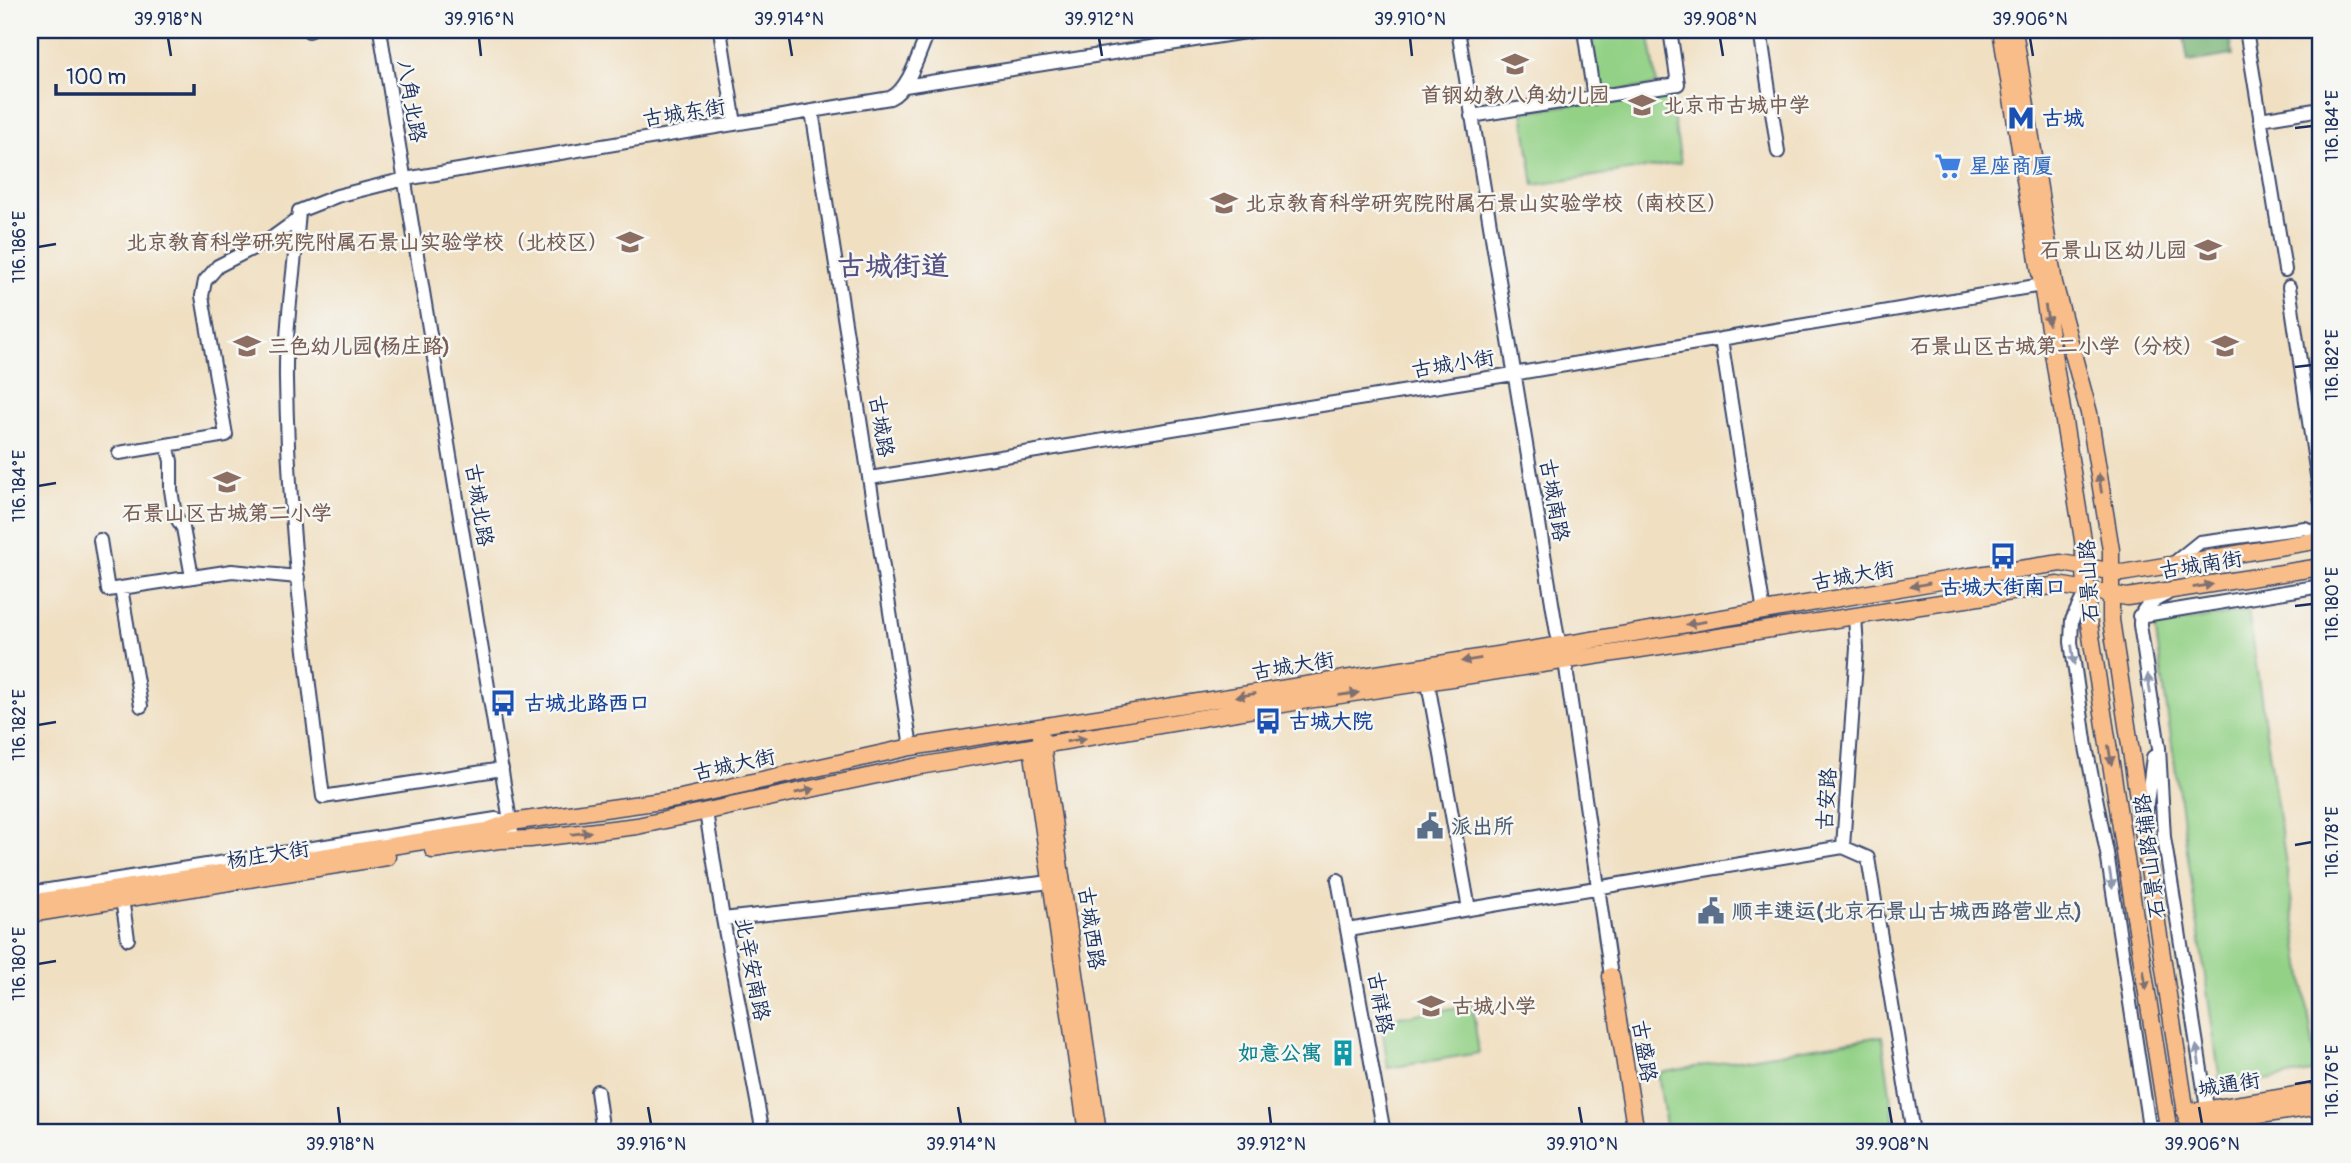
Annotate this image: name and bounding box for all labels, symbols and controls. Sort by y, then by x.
text: 39.918°N [134,8,202,31]
text: 39.916°N [444,8,514,31]
text: 39.914°N [754,8,824,31]
text: 39.912°N [1064,8,1134,31]
text: 39.910°N [1374,8,1446,31]
text: 39.908°N [1683,8,1757,31]
text: 39.906°N [1992,8,2068,31]
school or university icon: 首钢幼教八角幼儿园 [1500,49,1530,79]
scale bar [56,52,194,96]
street label: 八角北路 [390,57,432,145]
text: 100 m [66,64,126,91]
place label: 首钢幼教八角幼儿园 [1421,82,1610,109]
school or university icon: 北京市古城中学 [1627,90,1657,120]
text: 116.184°E [2321,90,2344,162]
place label: 北京市古城中学 [1663,92,1810,119]
street label: 古城东街 [640,93,728,133]
metro station icon: 古城 [2006,103,2036,133]
place label: 古城 [2042,105,2084,132]
supermarket icon: 星座商厦 [1933,151,1963,181]
place label: 星座商厦 [1969,153,2053,180]
school or university icon: 北京教育科学研究院附属石景山实验学校（南校区） [1209,188,1239,218]
place label: 北京教育科学研究院附属石景山实验学校（南校区） [1245,190,1728,217]
text: 116.186°E [8,211,31,283]
school or university icon: 北京教育科学研究院附属石景山实验学校（北校区） [615,227,645,257]
place label: 北京教育科学研究院附属石景山实验学校（北校区） [126,229,609,256]
school or university icon: 石景山区幼儿园 [2193,235,2223,265]
place label: 石景山区幼儿园 [2040,237,2187,264]
district label: 古城街道 [837,249,949,284]
one-way arrow [2042,304,2053,326]
text: 116.182°E [2321,329,2344,401]
school or university icon: 三色幼儿园(杨庄路) [232,331,262,361]
school or university icon: 石景山区古城第二小学（分校） [2210,331,2240,361]
place label: 三色幼儿园(杨庄路) [268,333,450,360]
place label: 石景山区古城第二小学（分校） [1910,333,2204,360]
street label: 古城小街 [1409,344,1497,384]
street label: 古城路 [863,393,899,459]
text: 116.184°E [8,450,31,522]
street label: 古城南路 [1533,456,1575,544]
street label: 古城北路 [459,461,499,549]
school or university icon: 石景山区古城第二小学 [212,467,242,497]
one-way arrow [2094,472,2105,494]
place label: 石景山区古城第二小学 [122,500,332,527]
street label: 石景山路 [2073,538,2105,624]
bus stop icon: 古城大街南口 [1988,541,2018,571]
street label: 古城南街 [2157,545,2245,585]
street label: 古城大街 [1809,555,1897,597]
text: 116.180°E [2321,567,2344,641]
place label: 古城大街南口 [1940,574,2066,601]
one-way arrow [1909,580,1931,591]
one-way arrow [2192,580,2214,591]
one-way arrow [1685,618,1707,629]
one-way arrow [2068,644,2079,666]
street label: 古城大街 [1249,646,1337,686]
one-way arrow [1460,654,1482,665]
one-way arrow [2143,673,2154,695]
bus stop icon: 古城北路西口 [488,688,518,718]
text: 116.182°E [8,689,31,761]
one-way arrow [1338,689,1360,700]
place label: 古城北路西口 [524,690,650,717]
one-way arrow [1235,690,1257,701]
bus stop icon: 古城大院 [1253,706,1283,736]
place label: 古城大院 [1289,708,1373,735]
one-way arrow [1065,734,1087,745]
street label: 古城大街 [690,743,778,787]
one-way arrow [2105,744,2116,766]
street label: 古安路 [1811,767,1843,831]
one-way arrow [794,785,816,796]
street label: 石景山路辅路 [2129,792,2171,920]
text: 116.178°E [2321,806,2344,878]
public building icon: 派出所 [1415,811,1445,841]
place label: 派出所 [1451,813,1514,840]
one-way arrow [570,827,592,838]
street label: 杨庄大街 [224,835,312,875]
one-way arrow [2106,869,2117,891]
street label: 古城西路 [1072,885,1110,971]
public building icon: 顺丰速运(北京石景山古城西路营业点) [1696,896,1726,926]
place label: 顺丰速运(北京石景山古城西路营业点) [1732,898,2082,925]
street label: 北辛安南路 [729,915,775,1023]
text: 116.180°E [8,927,31,1001]
one-way arrow [2140,969,2151,991]
street label: 古祥路 [1361,970,1399,1036]
school or university icon: 古城小学 [1416,991,1446,1021]
place label: 古城小学 [1452,993,1536,1020]
street label: 古盛路 [1626,1018,1662,1084]
building icon: 如意公寓 [1328,1038,1358,1068]
place label: 如意公寓 [1238,1040,1322,1067]
one-way arrow [2192,1044,2203,1066]
text: 116.176°E [2321,1045,2344,1117]
street label: 城通街 [2196,1067,2262,1103]
text: 39.918°N [306,1133,374,1156]
text: 39.916°N [616,1133,686,1156]
text: 39.914°N [926,1133,996,1156]
text: 39.912°N [1236,1133,1306,1156]
text: 39.910°N [1546,1133,1618,1156]
text: 39.908°N [1855,1133,1929,1156]
text: 39.906°N [2164,1133,2240,1156]

